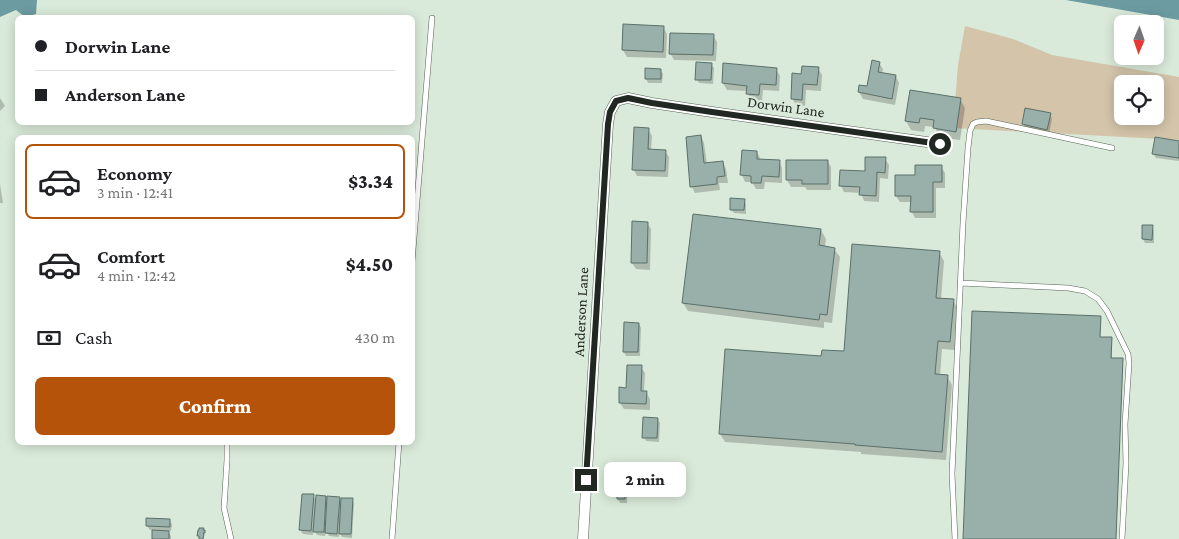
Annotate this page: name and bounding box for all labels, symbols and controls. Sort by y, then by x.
north arrow [1114,15,1164,65]
map controls [1114,15,1164,125]
text: Dorwin Lane [65,36,170,57]
button: locate [1114,75,1164,125]
text: Anderson Lane [65,84,185,105]
street label: Dorwin Lane [746,94,826,120]
route start [929,133,951,155]
icon: car [37,159,82,204]
text: Economy [97,163,172,184]
text: $3.34 [348,171,393,192]
text: 3 min · 12:41 [97,184,173,201]
icon: car [37,242,82,287]
text: Comfort [97,246,165,267]
text: $4.50 [346,254,393,275]
street label: Anderson Lane [571,266,591,357]
text: 4 min · 12:42 [97,267,176,284]
icon: cash [35,324,63,352]
text: Cash [75,327,113,348]
text: 430 m [354,329,395,346]
button: Confirm [35,377,395,435]
callout: 2 min [604,462,686,498]
route end [575,469,597,491]
text: 2 min [625,471,665,488]

